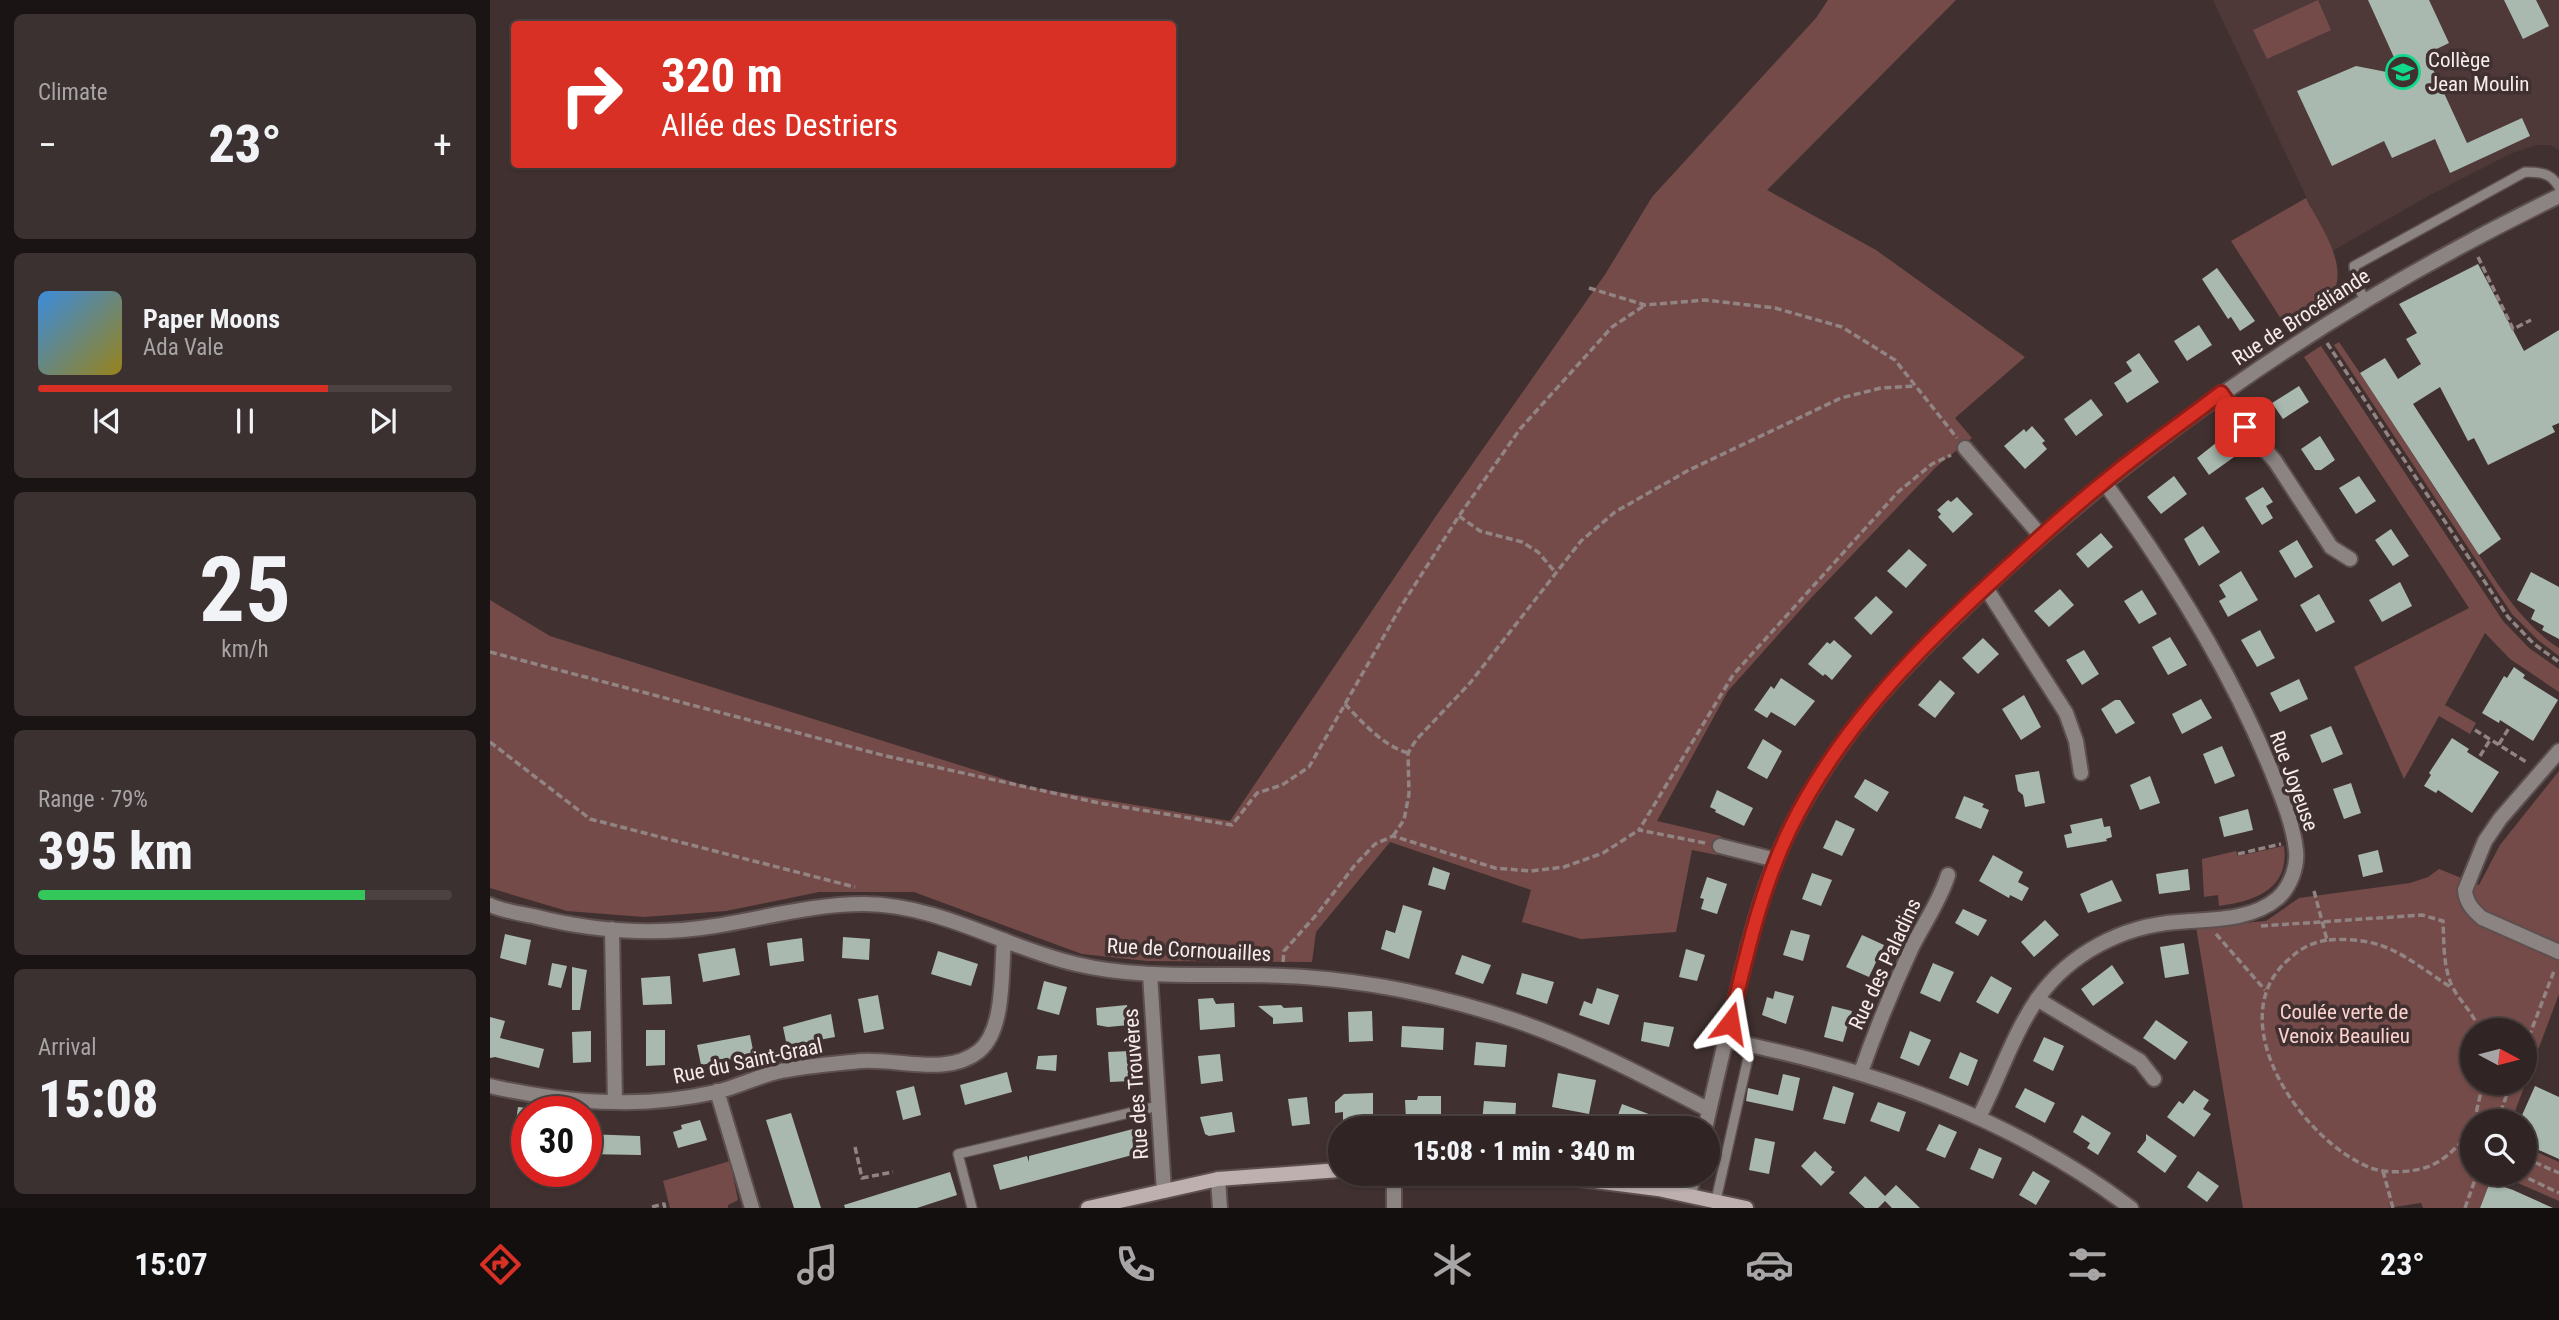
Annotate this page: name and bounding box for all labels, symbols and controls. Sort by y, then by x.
text: 320 m [661,47,783,104]
place label: Collège Jean Moulin [2428,48,2529,96]
icon: right [546,49,637,140]
school or university icon: Collège Jean Moulin [2384,53,2422,91]
text: Climate [38,79,108,106]
text: Allée des Destriers [661,106,898,144]
text: 23° [208,114,282,175]
text: − [38,123,57,167]
text: + [433,123,452,167]
street label: Rue de Brocéliande [2228,264,2374,370]
text: Paper Moons [143,304,280,334]
text: Ada Vale [143,334,223,361]
pin [2215,397,2275,457]
icon: previous [88,402,126,440]
icon: pause [226,402,264,440]
icon: next [364,402,402,440]
icon: arrive [2226,408,2264,446]
text: 25 [199,537,291,643]
text: km/h [221,636,269,663]
street label: Rue Joyeuse [2265,728,2323,834]
text: Range · 79% [38,786,148,813]
text: 395 km [38,821,193,882]
street label: Rue des Paladins [1844,895,1926,1033]
street label: Rue de Cornouailles [1106,934,1272,966]
position arrow [1693,986,1767,1060]
park label: Coulée verte de Venoix Beaulieu [2278,1000,2410,1048]
street label: Rue des Trouvères [1119,1008,1153,1160]
north arrow [2460,1018,2538,1096]
map controls [2460,1018,2537,1186]
street label: Rue du Saint-Graal [671,1033,825,1089]
text: Arrival [38,1034,97,1061]
text: 15:08 [38,1069,158,1130]
speed limit sign: 30 [511,1096,602,1187]
button: search [2460,1109,2537,1186]
text: 15:08 · 1 min · 340 m [1413,1136,1635,1166]
icon: directions [476,1240,525,1289]
icon: music [793,1240,842,1289]
icon: phone [1111,1240,1160,1289]
icon: climate [1428,1240,1477,1289]
icon: car [1745,1240,1794,1289]
icon: filters [2063,1240,2112,1289]
text: 15:07 [134,1245,208,1283]
text: 23° [2380,1245,2425,1283]

